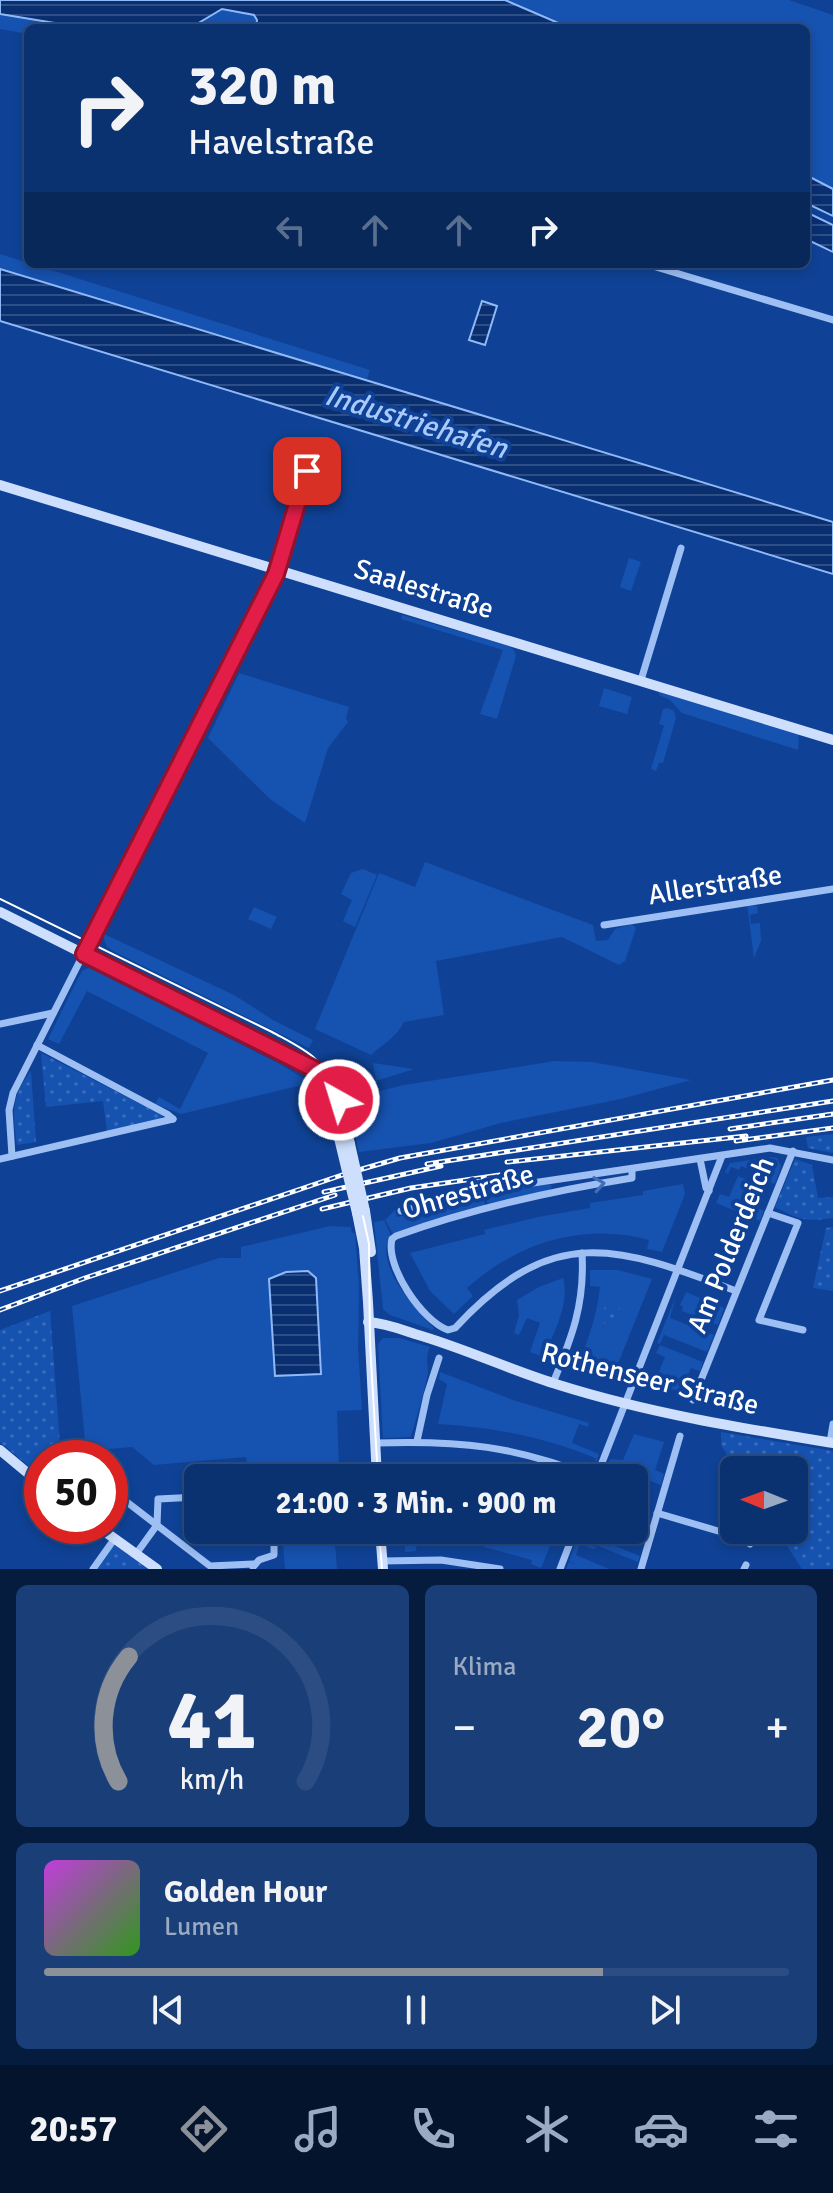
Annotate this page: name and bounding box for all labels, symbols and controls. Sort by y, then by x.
text: 320 m [188,51,336,120]
icon: right [56,56,160,160]
text: Havelstraße [188,120,375,165]
icon: left [269,208,313,252]
icon: ahead [353,208,397,252]
icon: ahead [437,208,481,252]
icon: right [521,208,565,252]
water label: Industriehafen [320,377,513,468]
pin [273,437,341,505]
icon: arrive [285,449,329,493]
street label: Saalestraße [350,552,498,626]
street label: Allerstraße [646,858,784,912]
position arrow [297,1058,381,1142]
street label: Am Polderdeich [680,1152,782,1338]
street label: Ohrestraße [398,1157,538,1227]
one-way arrow [592,1176,605,1193]
street label: Rothenseer Straße [538,1336,762,1422]
speed limit sign: 50 [24,1440,128,1544]
north arrow [720,1456,808,1544]
map controls [720,1456,808,1544]
text: 21:00 · 3 Min. · 900 m [275,1485,557,1522]
text: Klima [453,1651,516,1683]
text: 41 [167,1670,257,1772]
text: 20° [576,1691,665,1765]
text: − [453,1701,476,1755]
text: + [765,1701,789,1755]
text: km/h [180,1762,245,1797]
text: Golden Hour [164,1874,327,1911]
text: Lumen [164,1911,239,1943]
icon: previous [146,1988,190,2032]
icon: pause [394,1988,438,2032]
icon: next [643,1988,687,2032]
icon: directions [176,2101,232,2157]
icon: music [290,2101,346,2157]
icon: phone [405,2101,461,2157]
icon: climate [519,2101,575,2157]
icon: car [633,2101,689,2157]
icon: filters [748,2101,804,2157]
text: 20:57 [29,2107,118,2152]

